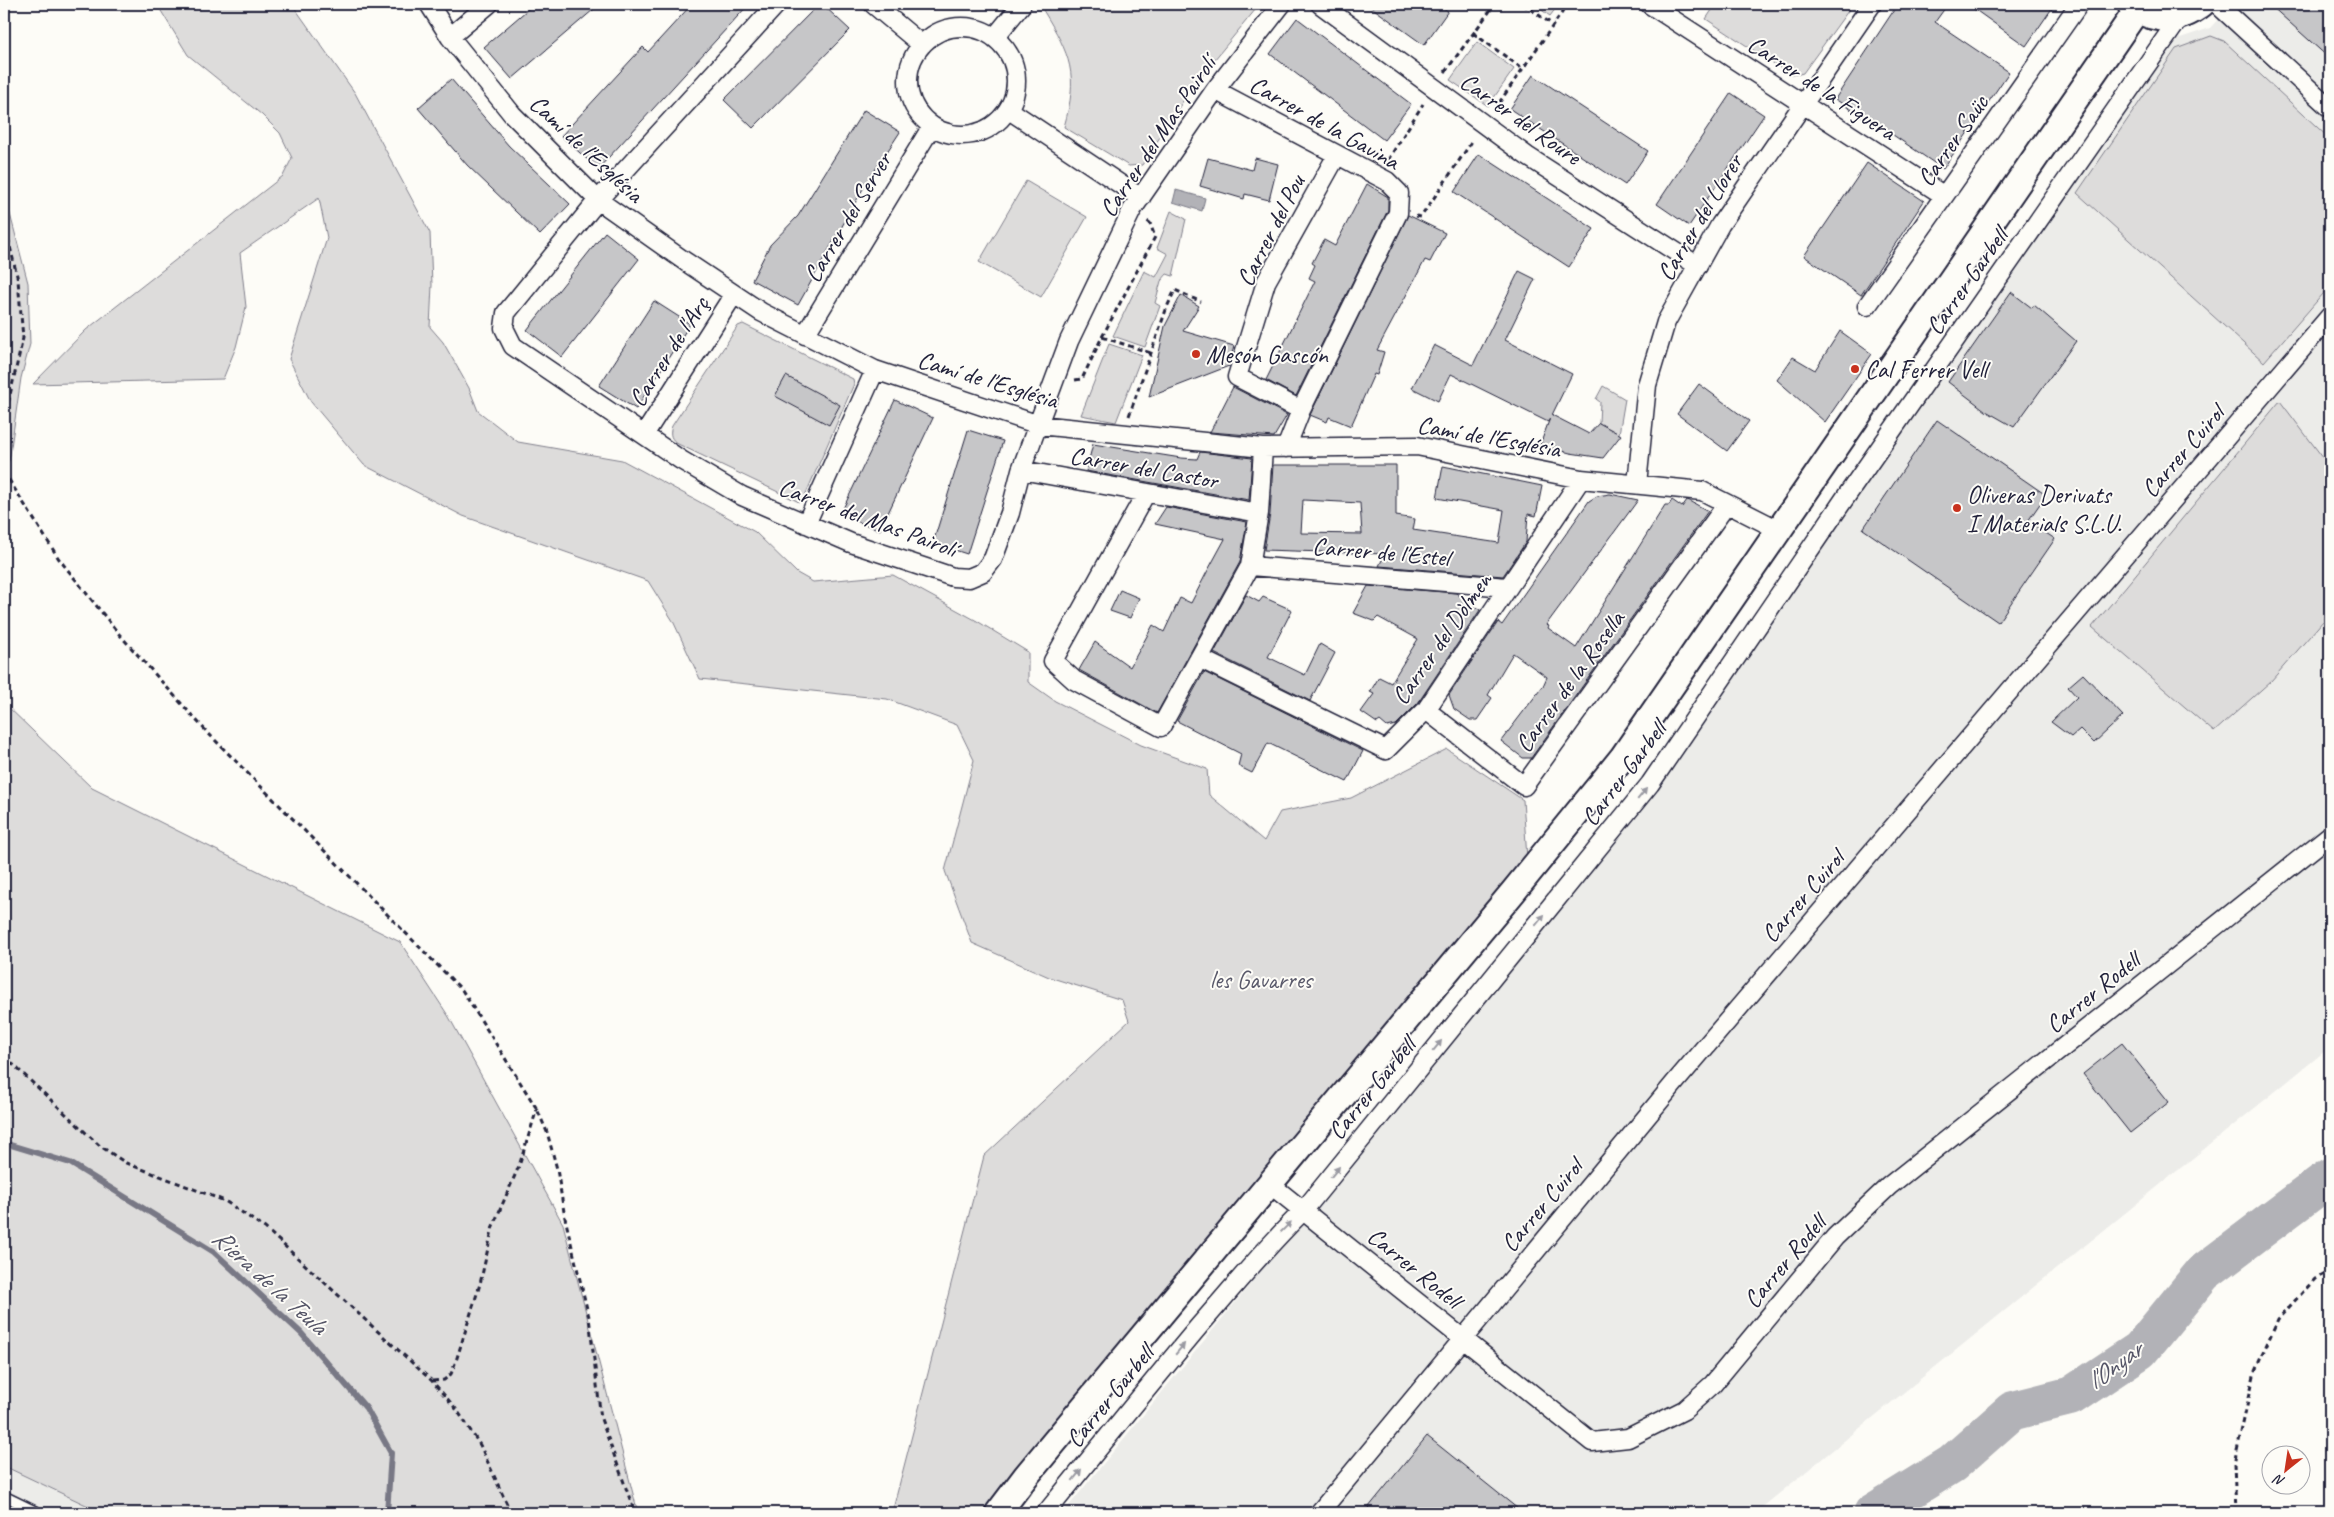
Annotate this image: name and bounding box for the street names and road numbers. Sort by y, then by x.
street label: Carrer de la Figuera [1741,28,1903,149]
street label: Carrer del Mas Pairolí [1092,46,1226,223]
street label: Carrer del Roure [1454,65,1589,173]
street label: Carrer de la Gavina [1244,69,1407,178]
street label: Camí de l'Església [522,88,652,211]
street label: Carrer Saüc [1910,88,1997,193]
street label: Carrer del Server [796,145,900,288]
street label: Carrer del Llorer [1650,147,1751,287]
street label: Carrer del Pou [1229,168,1313,292]
street label: Carrer Garbell [1919,218,2018,341]
street label: Carrer de l'Arç [621,289,717,413]
street label: Camí de l'Església [914,343,1064,417]
street label: Carrer Cuirol [2134,395,2235,504]
street label: Camí de l'Església [1415,409,1565,466]
street label: Carrer del Castor [1067,439,1222,497]
street label: Carrer del Mas Pairolí [774,471,966,567]
street label: Carrer de l'Estel [1311,530,1456,574]
street label: Carrer del Dòlmen [1384,565,1500,711]
street label: Carrer de la Rosella [1508,603,1633,759]
street label: Carrer Garbell [1574,711,1676,832]
street label: Carrer Cuirol [1754,840,1855,949]
street label: Carrer Rodell [2039,942,2150,1041]
street label: Carrer Garbell [1321,1027,1426,1146]
street label: Carrer Cuirol [1494,1149,1593,1259]
street label: Carrer Rodell [1736,1205,1836,1315]
street label: Carrer Rodell [1361,1220,1472,1319]
street label: Carrer Garbell [1059,1335,1164,1454]

